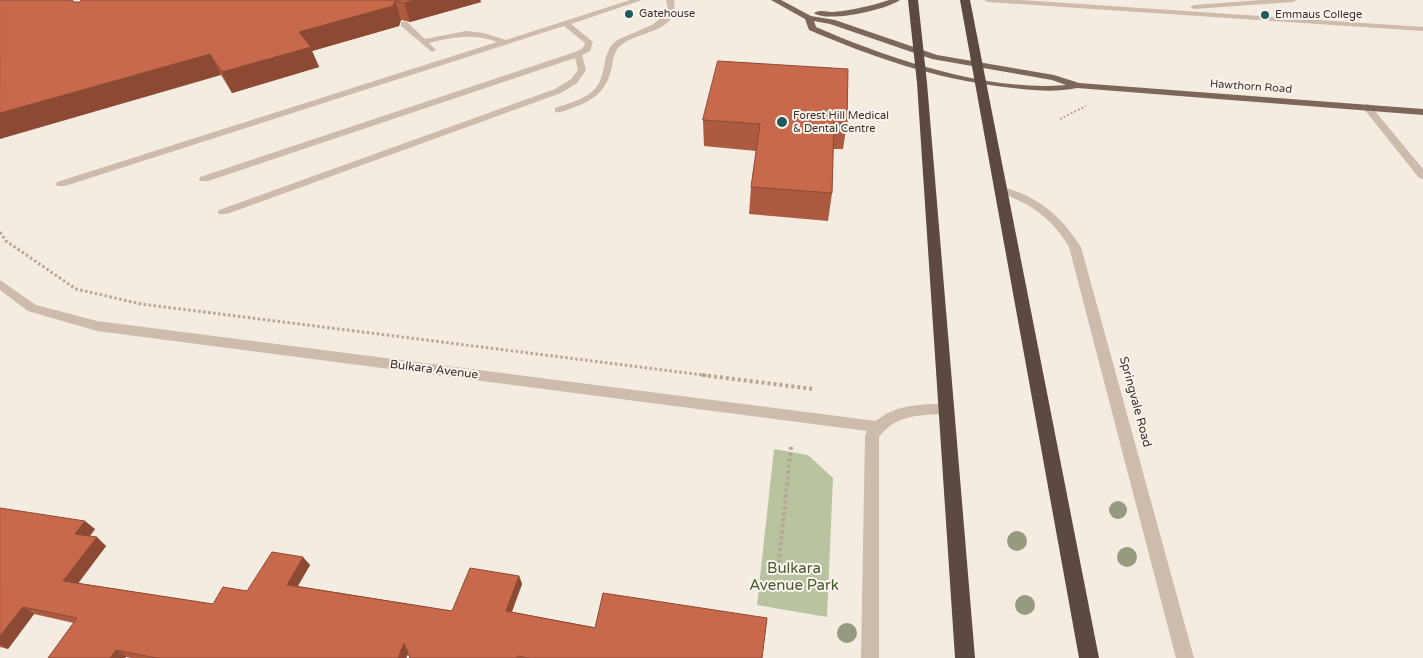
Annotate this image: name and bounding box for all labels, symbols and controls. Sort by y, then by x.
place label: Gatehouse [639,7,695,21]
marker: Gatehouse [623,8,635,20]
place label: Emmaus College [1275,8,1362,22]
marker: Emmaus College [1259,9,1271,21]
street label: Hawthorn Road [1209,78,1293,96]
place label: Forest Hill Medical & Dental Centre [793,109,889,135]
marker: Forest Hill Medical & Dental Centre [775,115,789,129]
street label: Springvale Road [1116,355,1154,449]
street label: Bulkara Avenue [389,357,479,383]
park label: Bulkara Avenue Park [749,560,839,595]

